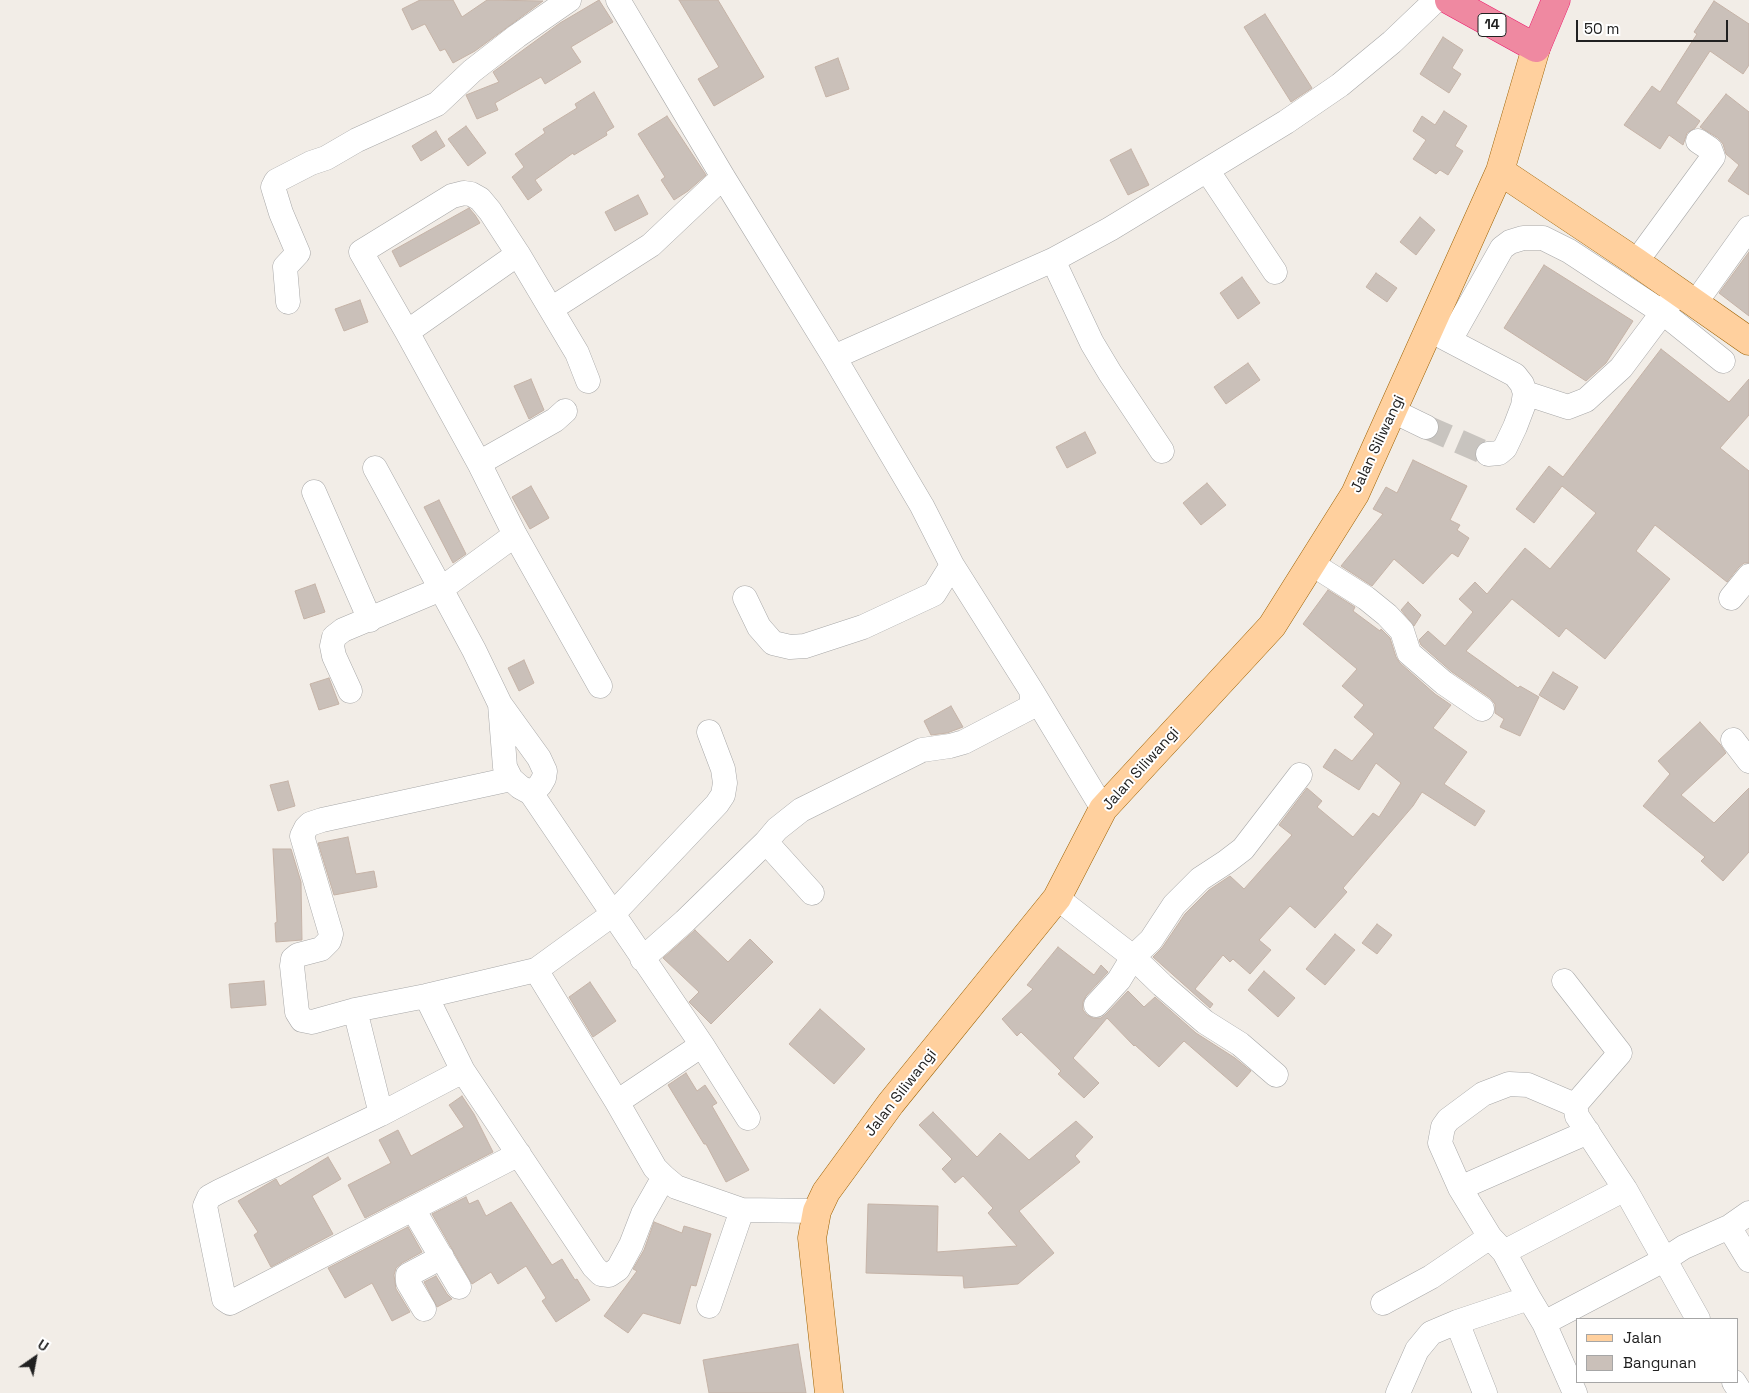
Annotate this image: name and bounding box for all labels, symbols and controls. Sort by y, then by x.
scale bar [1579,10,1732,42]
road number: 14 [1478,14,1506,36]
text: 50 m [1584,19,1619,38]
street label: Jalan Siliwangi [1348,392,1408,496]
street label: Jalan Siliwangi [1099,724,1183,814]
street label: Jalan Siliwangi [861,1046,941,1140]
legend [1576,1318,1739,1383]
text: Jalan [1623,1328,1662,1347]
north arrow [10,1333,60,1383]
text: U [34,1335,52,1356]
text: Bangunan [1623,1353,1697,1372]

